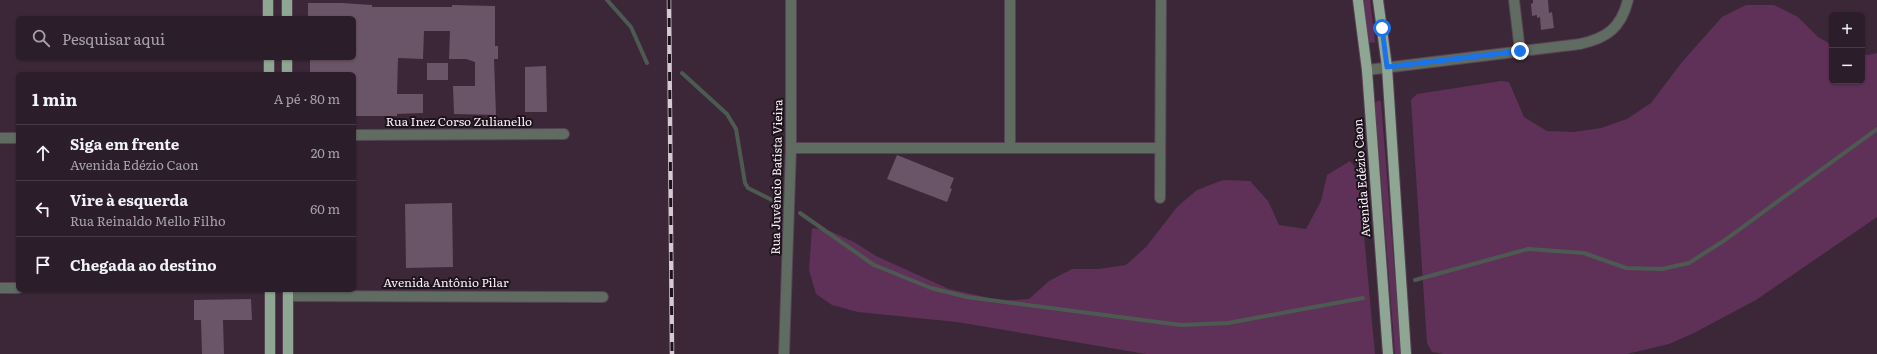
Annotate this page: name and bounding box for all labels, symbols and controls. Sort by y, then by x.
map controls [1829,12,1865,84]
button: + [1829,12,1865,48]
search box [16,16,356,60]
route start [1373,19,1391,37]
icon: search [30,27,52,49]
text: Pesquisar aqui [62,27,165,50]
route end [1511,42,1529,60]
button: − [1829,48,1865,84]
text: 1 min [32,86,77,111]
text: A pé · 80 m [274,89,340,108]
street label: Rua Juvêncio Batista Vieira [766,99,786,255]
street label: Rua Inez Corso Zulianello [386,112,532,130]
street label: Avenida Edézio Caon [1348,118,1374,238]
text: Siga em frente [70,132,179,155]
icon: ahead [32,142,54,164]
text: 20 m [311,143,340,162]
text: Avenida Edézio Caon [70,155,199,174]
text: Vire à esquerda [70,188,188,211]
icon: left [32,198,54,220]
text: 60 m [310,199,340,218]
text: Rua Reinaldo Mello Filho [70,211,226,230]
text: Chegada ao destino [70,253,217,276]
icon: arrive [32,254,54,276]
street label: Avenida Antônio Pilar [383,273,509,291]

